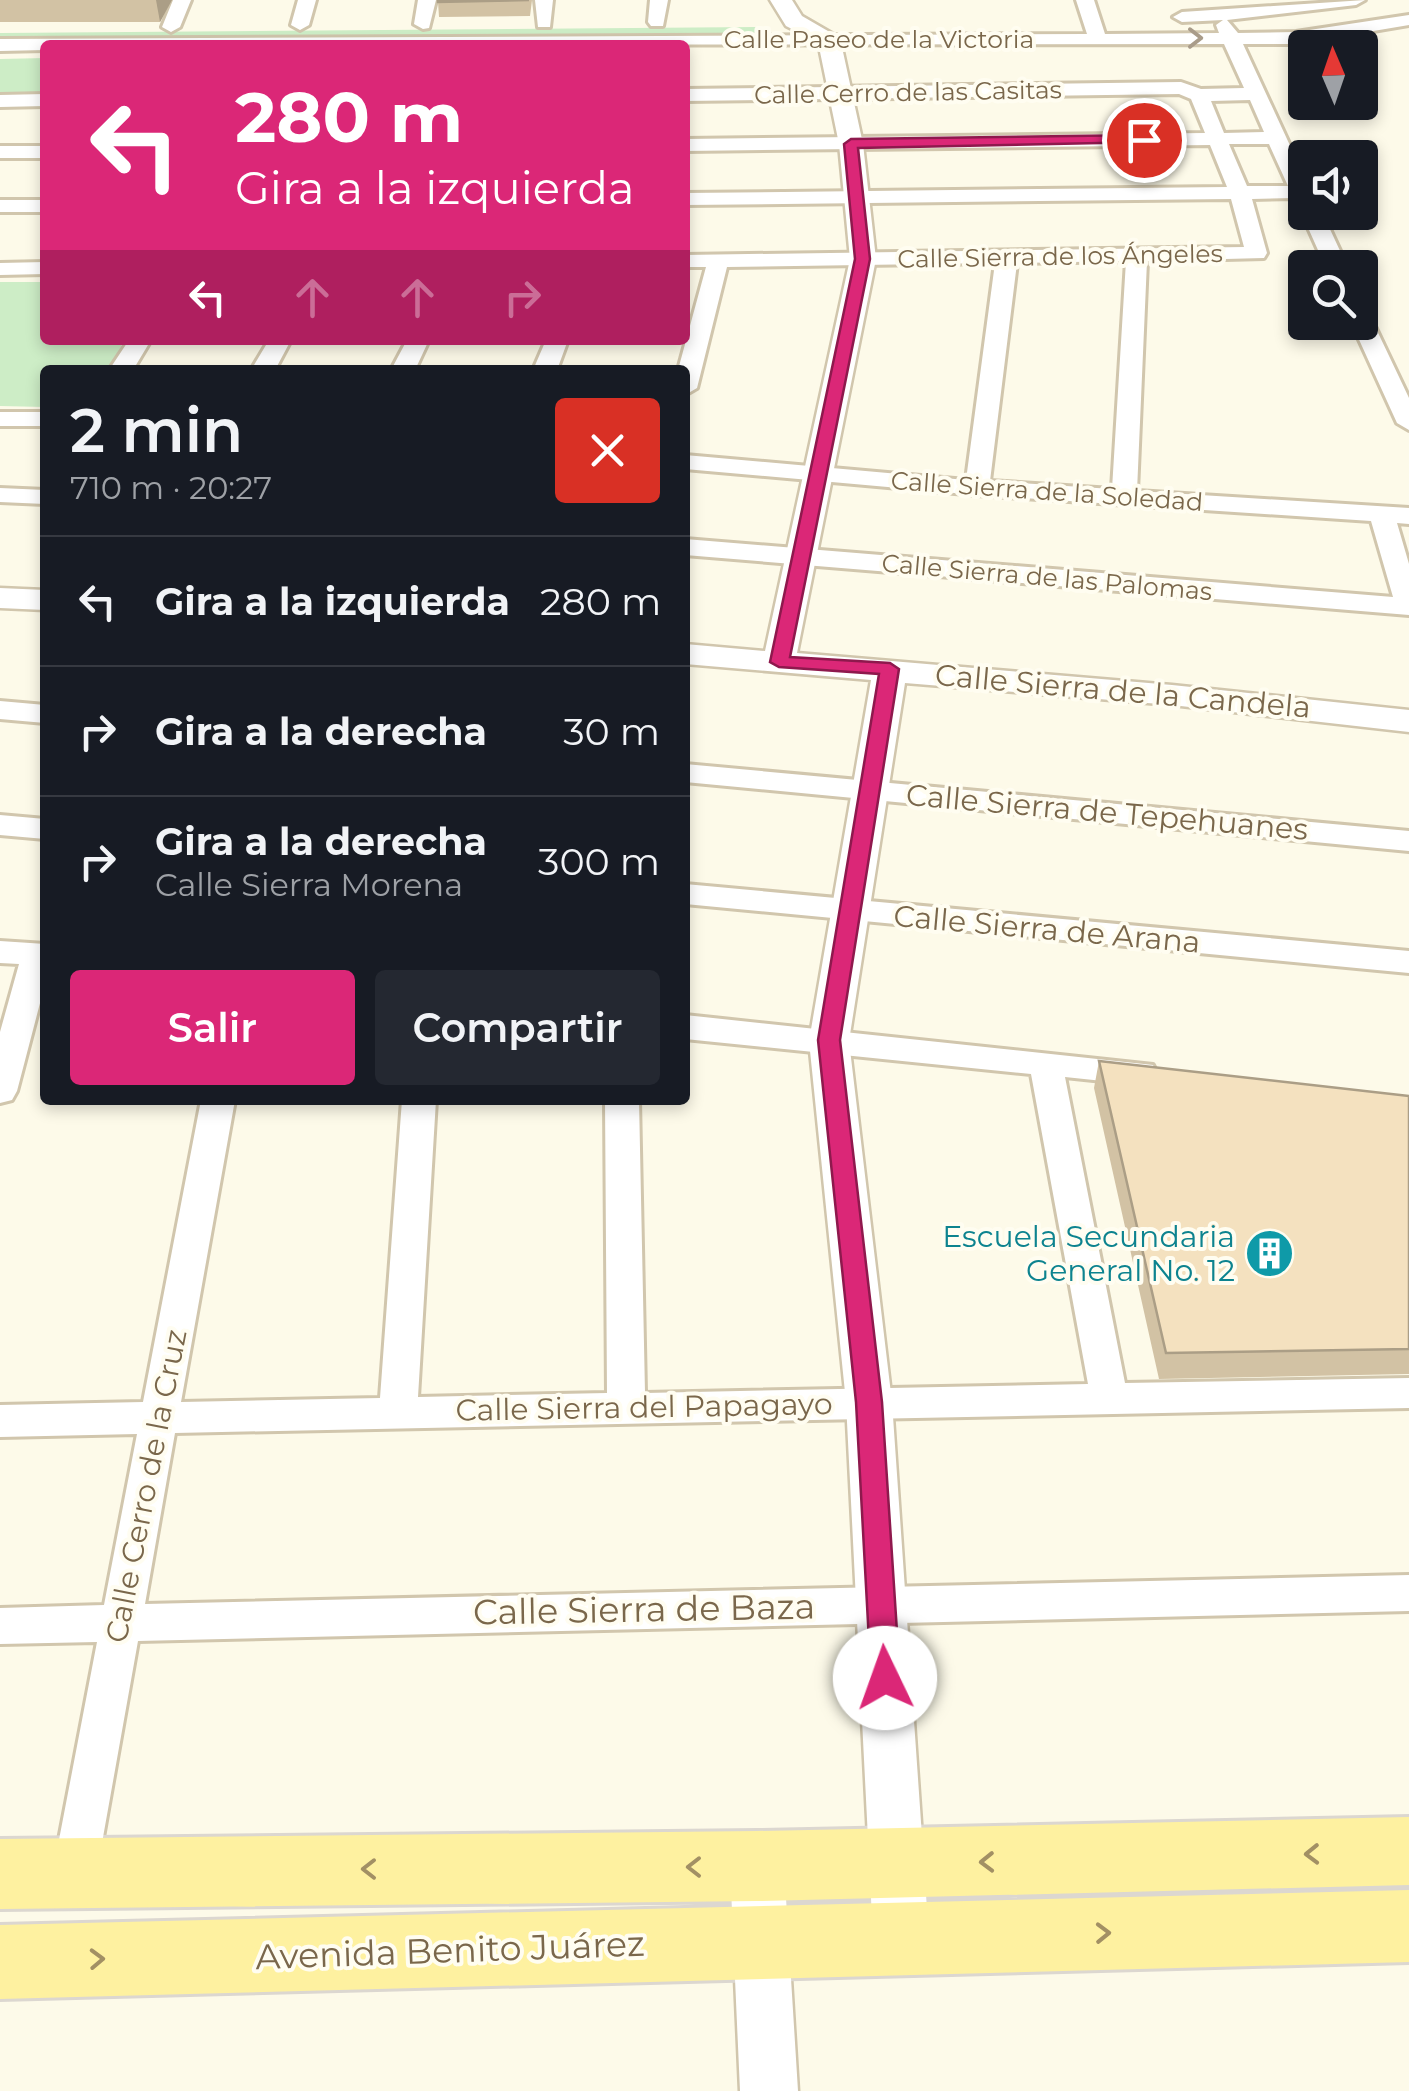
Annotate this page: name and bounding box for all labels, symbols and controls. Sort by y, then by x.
street label: Calle Paseo de la Victoria [724,24,1034,54]
one-way arrow [1188,27,1203,49]
north arrow [1288,30,1378,120]
map controls [1288,30,1378,340]
text: 280 m [235,74,463,160]
street label: Calle Cerro de las Casitas [754,74,1062,110]
icon: left [70,80,200,210]
pin [1102,98,1187,183]
icon: arrive [1117,113,1172,168]
button: sound [1288,140,1378,230]
text: Gira a la izquierda [235,160,635,215]
street label: Calle Sierra de los Ángeles [897,238,1223,274]
button: search [1288,250,1378,340]
icon: left [180,270,235,325]
icon: ahead [285,270,340,325]
icon: ahead [390,270,445,325]
icon: right [495,270,550,325]
text: 2 min [70,394,243,467]
button: close [555,398,660,503]
street label: Calle Sierra de la Soledad [890,465,1204,517]
text: 710 m · 20:27 [70,468,272,507]
street label: Calle Sierra de las Palomas [880,548,1214,606]
icon: left [70,574,125,629]
text: Gira a la izquierda [155,578,510,625]
text: 280 m [540,578,661,625]
street label: Calle Sierra de la Candela [934,656,1312,726]
icon: right [70,704,125,759]
text: Gira a la derecha [155,708,487,755]
text: 30 m [563,708,660,755]
street label: Calle Sierra de Tepehuanes [904,776,1310,848]
text: Gira a la derecha [155,818,487,865]
icon: right [70,834,125,889]
text: 300 m [538,838,660,885]
text: Calle Sierra Morena [155,865,463,904]
street label: Calle Sierra de Arana [892,897,1202,961]
button: Salir [70,970,355,1085]
button: Compartir [375,970,660,1085]
place label: Escuela Secundaria General No. 12 [942,1218,1235,1289]
building icon: Escuela Secundaria General No. 12 [1244,1227,1296,1279]
street label: Calle Cerro de la Cruz [97,1326,195,1646]
street label: Calle Sierra del Papagayo [455,1385,833,1429]
street label: Calle Sierra de Baza [473,1585,815,1633]
position arrow [833,1626,937,1730]
one-way arrow [1303,1843,1319,1864]
one-way arrow [978,1851,994,1872]
one-way arrow [685,1856,700,1878]
one-way arrow [360,1858,376,1880]
street label: Avenida Benito Juárez [255,1922,645,1978]
one-way arrow [1096,1922,1112,1943]
one-way arrow [90,1949,106,1970]

